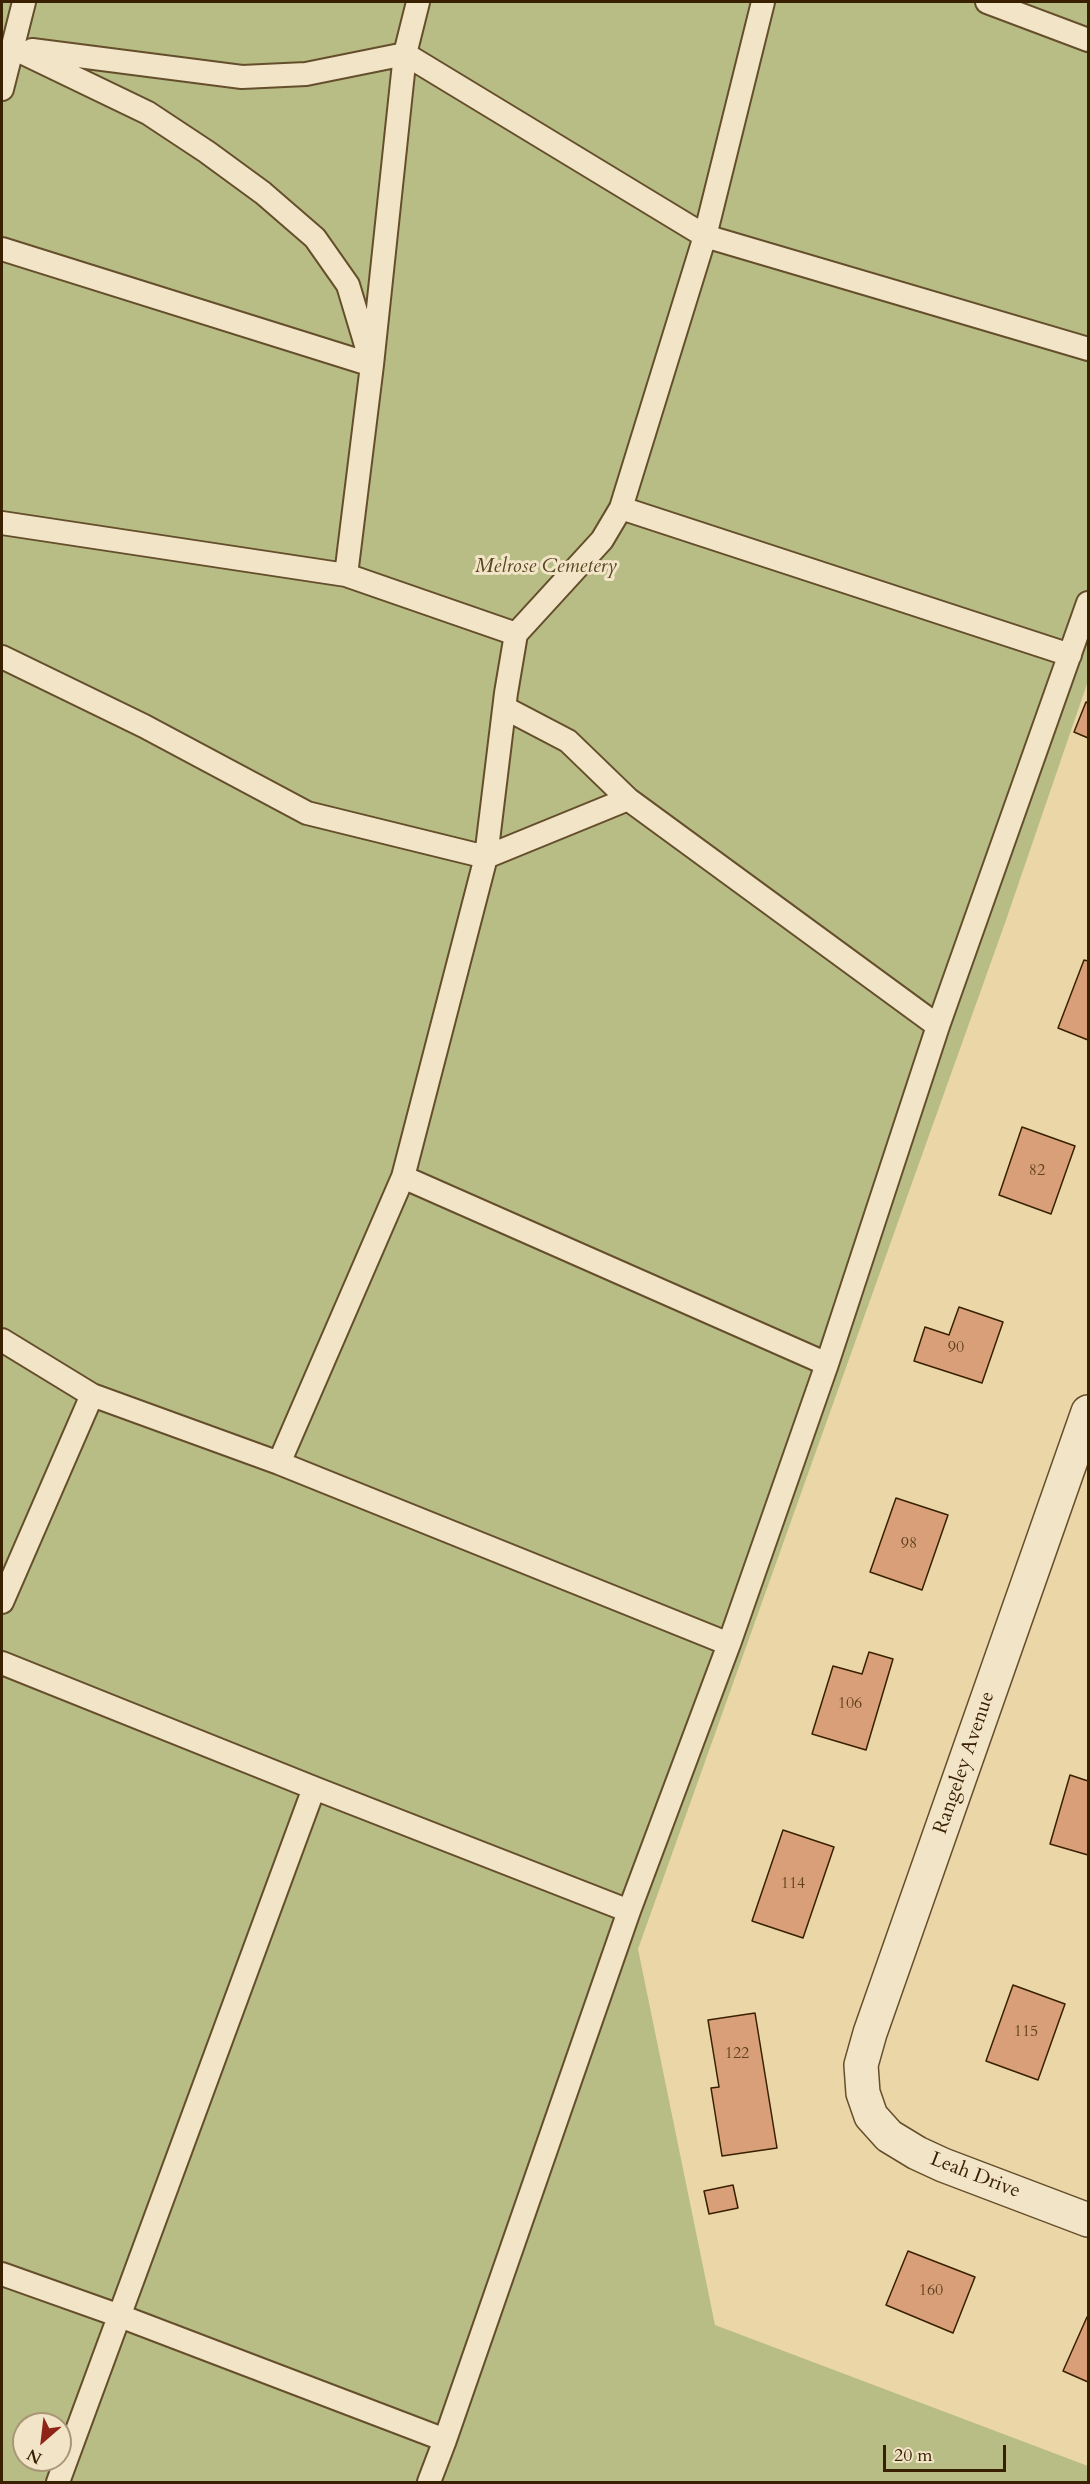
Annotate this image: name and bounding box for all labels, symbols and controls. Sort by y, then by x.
park label: Melrose Cemetery [475,555,617,579]
house number: 82 [1029,1161,1045,1181]
house number: 90 [948,1338,964,1358]
house number: 98 [901,1534,917,1554]
street label: Rangeley Avenue [929,1689,1001,1837]
house number: 106 [838,1694,862,1714]
house number: 114 [781,1874,805,1894]
house number: 115 [1014,2022,1038,2042]
house number: 122 [725,2044,749,2064]
street label: Leah Drive [927,2148,1023,2204]
house number: 160 [919,2281,943,2301]
north arrow [12,2412,72,2472]
scale bar [886,2433,1009,2471]
text: N [23,2443,46,2469]
text: 20 m [894,2443,933,2468]

